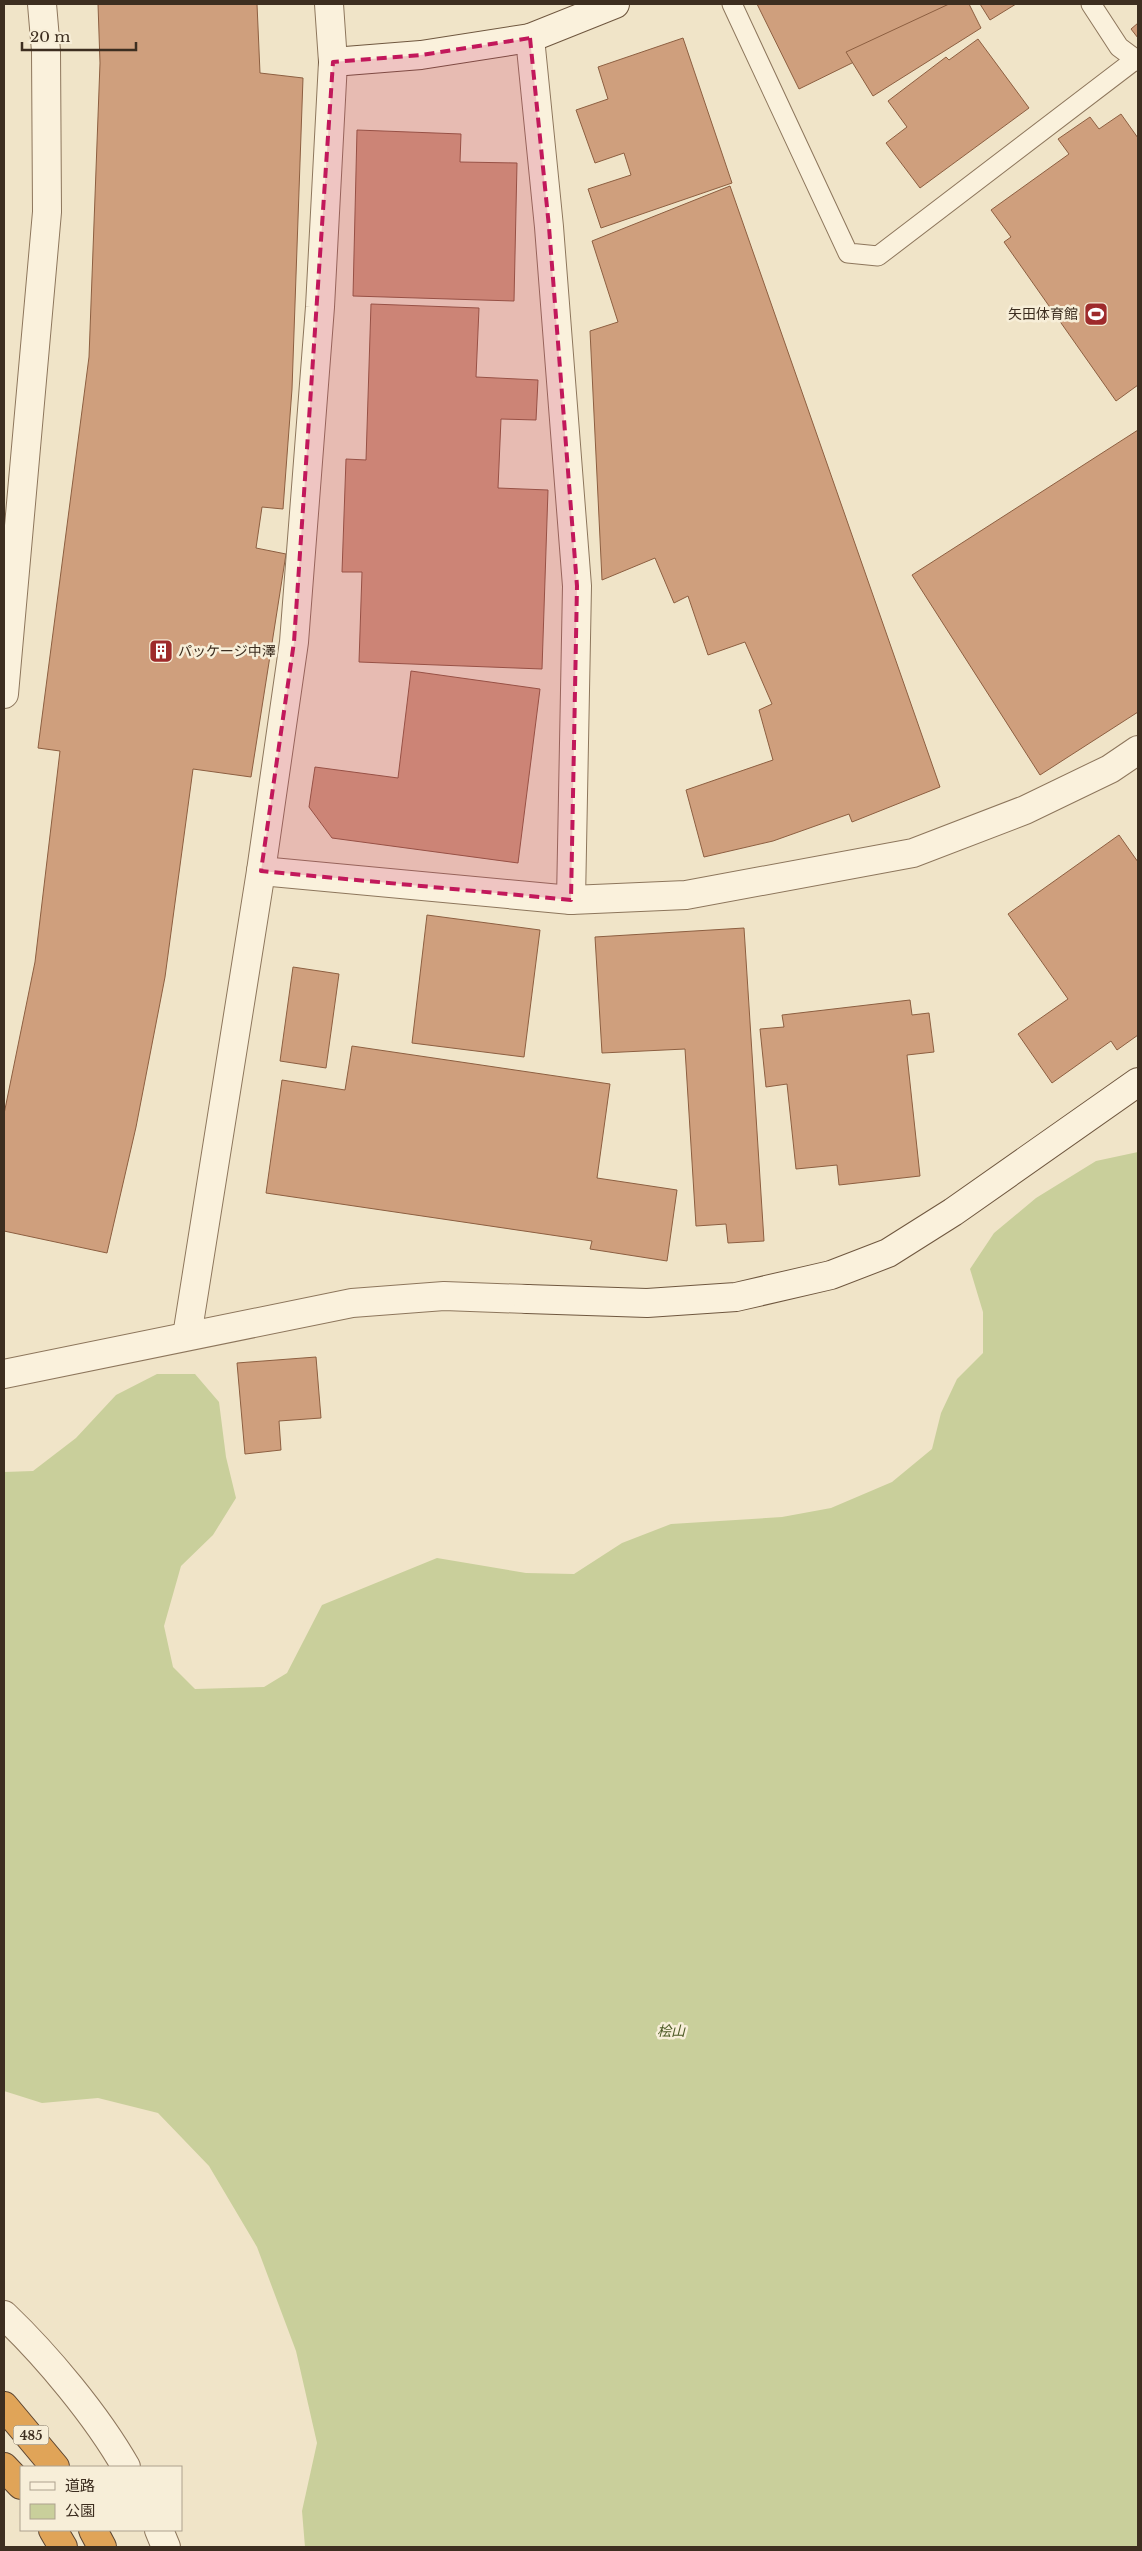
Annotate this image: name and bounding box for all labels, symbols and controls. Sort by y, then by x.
scale bar [22,20,136,52]
text: 20 m [30,27,70,46]
sports icon: 矢田体育館 [1083,301,1109,327]
place label: 矢田体育館 [1008,305,1078,323]
building icon: パッケージ中澤 [148,638,174,664]
place label: パッケージ中澤 [178,642,276,660]
park label: 桧山 [657,2022,686,2040]
road number: 485 [14,2426,48,2444]
legend [20,2466,182,2531]
text: 道路 [65,2476,95,2495]
text: 公園 [65,2501,95,2520]

